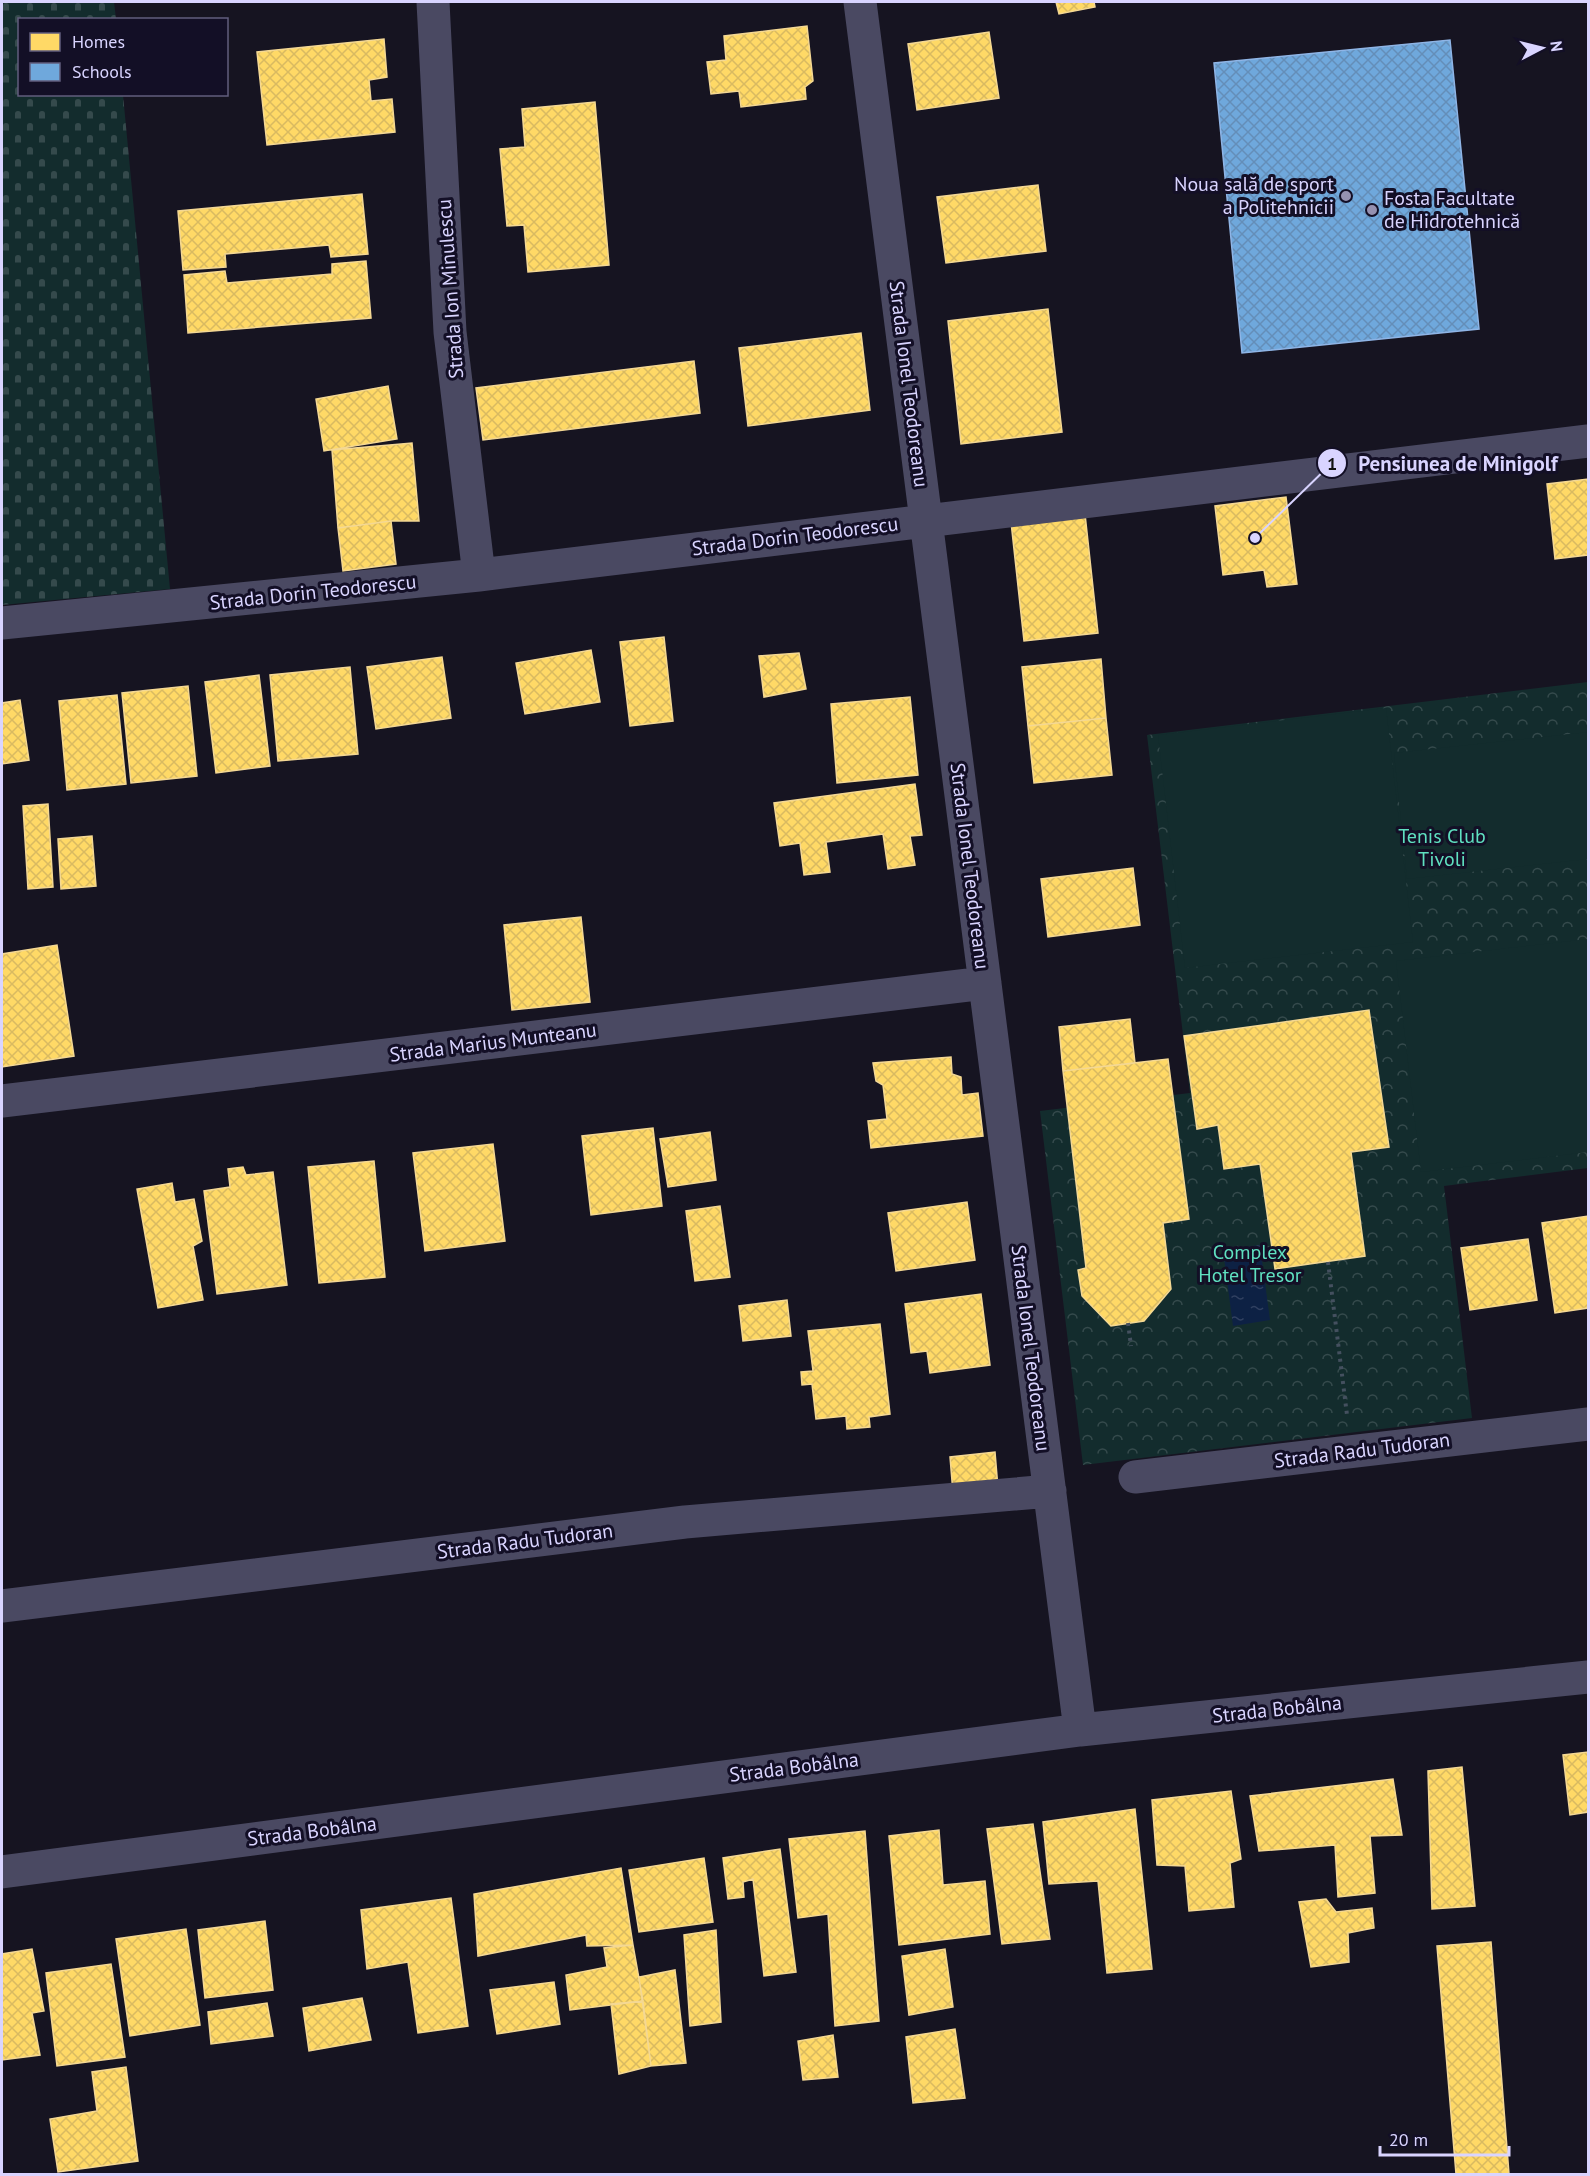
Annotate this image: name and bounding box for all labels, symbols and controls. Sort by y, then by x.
legend [18,18,228,96]
north arrow [1512,18,1572,78]
text: Homes [72,30,125,53]
text: N [1546,40,1567,53]
text: Schools [72,60,132,83]
place label: Noua sală de sport a Politehnicii [1174,171,1334,220]
place label: Fosta Facultate de Hidrotehnică [1384,185,1520,234]
marker: Noua sală de sport a Politehnicii [1339,189,1353,203]
street label: Strada Ion Minulescu [431,198,469,380]
marker: Fosta Facultate de Hidrotehnică [1365,203,1379,217]
street label: Strada Ionel Teodoreanu [883,279,935,489]
callout: Pensiunea de Minigolf [1317,444,1570,483]
text: Pensiunea de Minigolf [1358,450,1559,477]
text: 1 [1327,452,1337,475]
street label: Strada Dorin Teodorescu [690,510,900,562]
street label: Strada Dorin Teodorescu [208,568,418,616]
street label: Strada Ionel Teodoreanu [944,761,996,971]
park label: Tenis Club Tivoli [1398,823,1486,872]
street label: Strada Marius Munteanu [388,1016,598,1068]
park label: Complex Hotel Tresor [1198,1239,1302,1288]
street label: Strada Ionel Teodoreanu [1005,1243,1057,1453]
street label: Strada Radu Tudoran [1273,1426,1451,1474]
street label: Strada Radu Tudoran [436,1517,614,1565]
street label: Strada Bobâlna [1211,1689,1343,1729]
street label: Strada Bobâlna [728,1746,860,1788]
street label: Strada Bobâlna [246,1810,378,1852]
scale bar [1380,2119,1509,2157]
text: 20 m [1389,2128,1428,2151]

